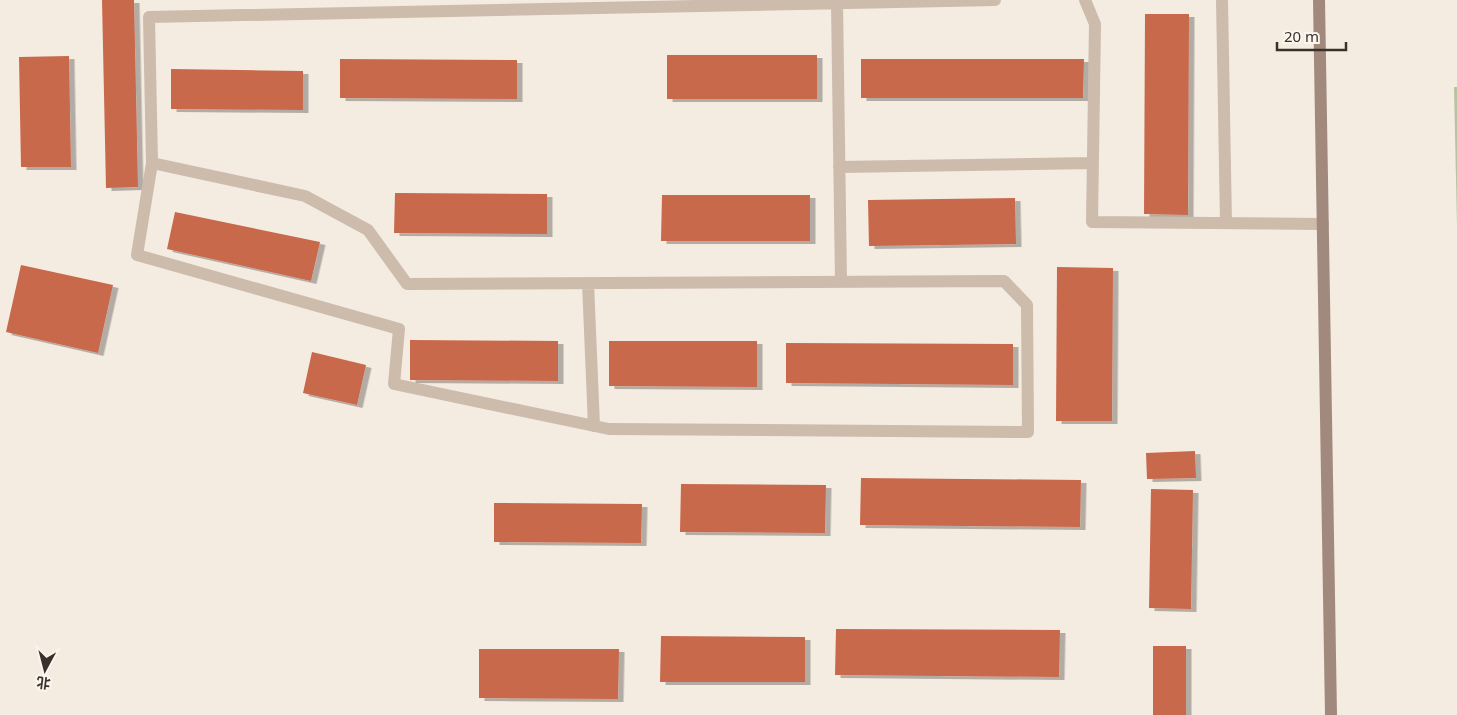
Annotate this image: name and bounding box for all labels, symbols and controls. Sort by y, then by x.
scale bar [1277,20,1346,52]
text: 20 m [1284,26,1319,46]
north arrow [20,645,70,695]
text: 北 [35,673,51,694]

